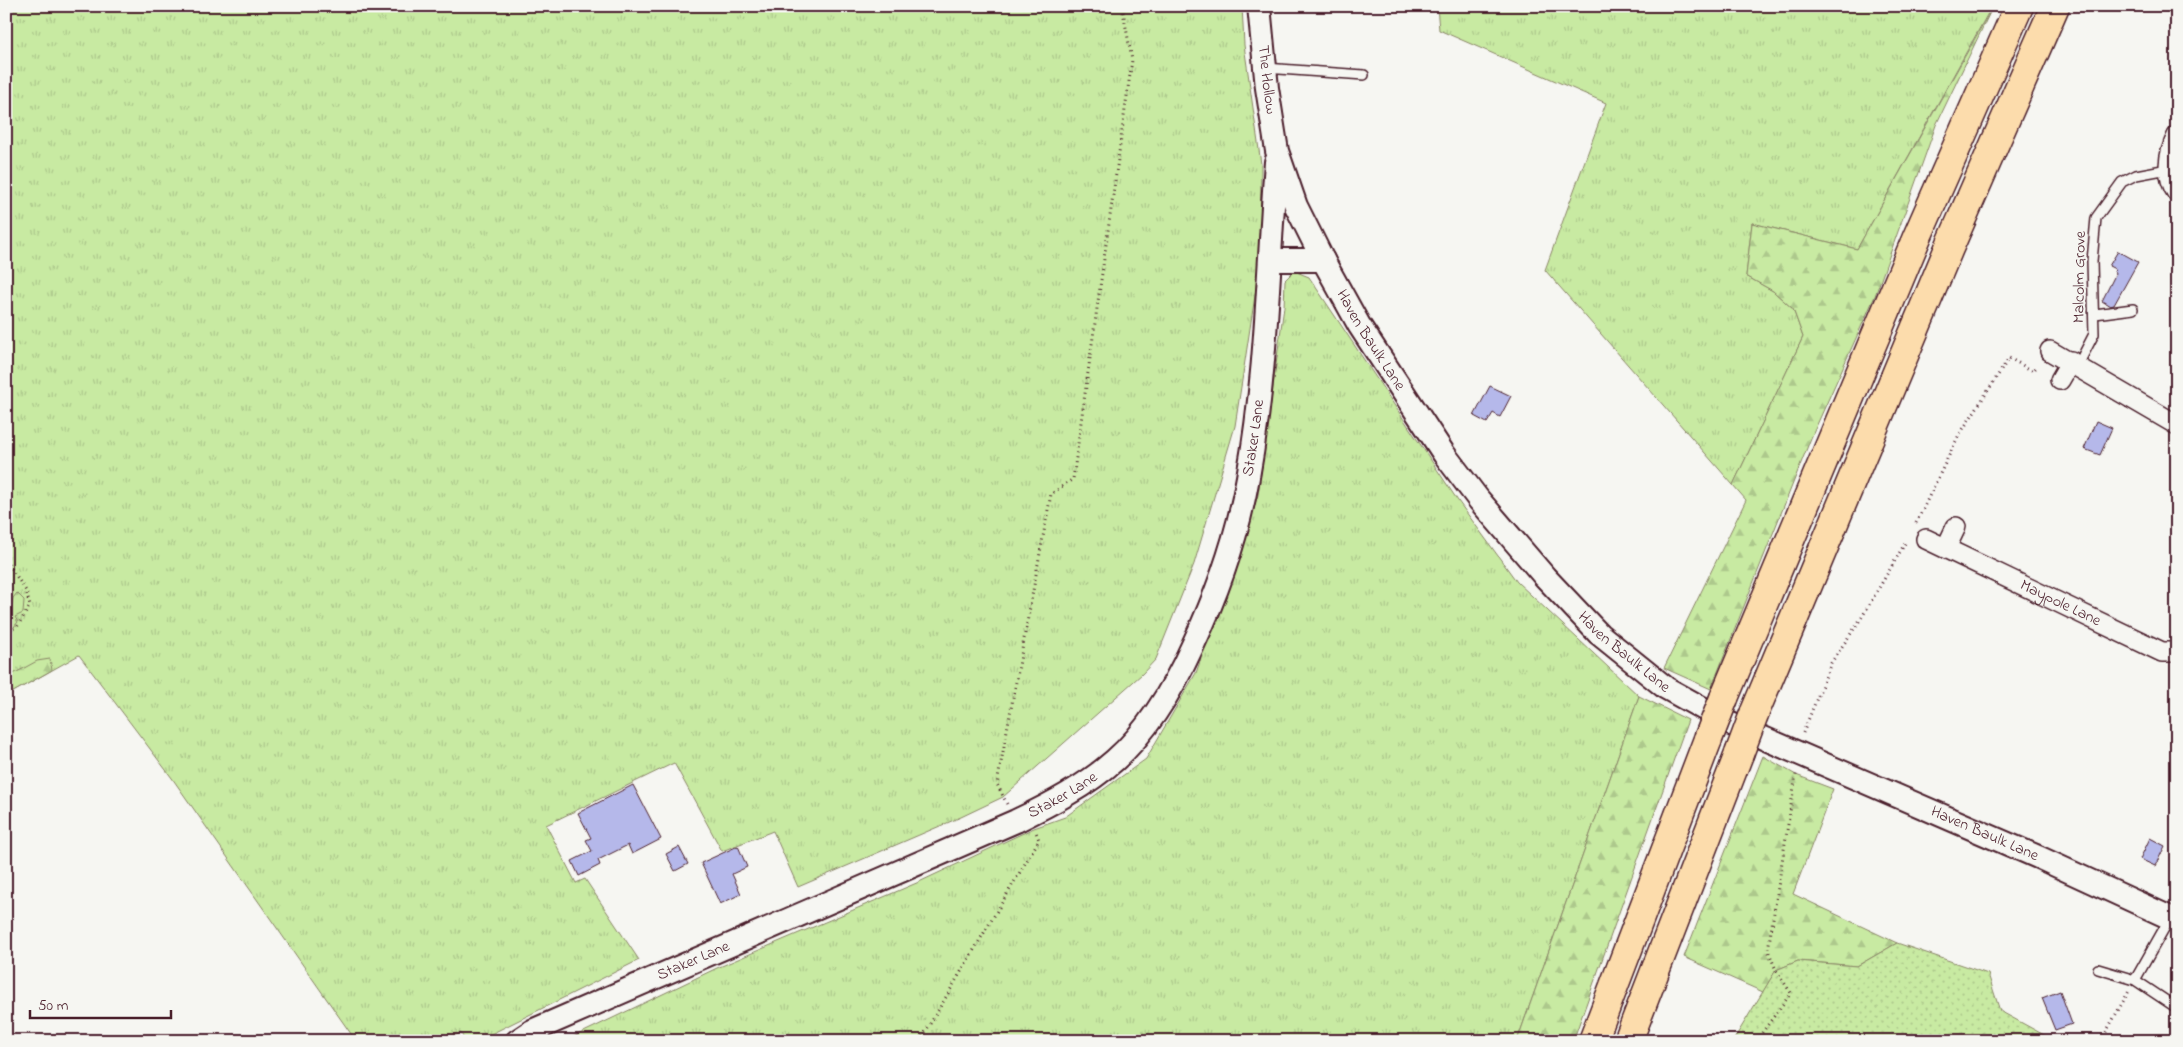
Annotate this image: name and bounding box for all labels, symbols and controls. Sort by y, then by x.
street label: The Hollow [1251,44,1283,116]
street label: Malcolm Grove [2067,230,2093,323]
street label: Haven Baulk Lane [1330,285,1412,396]
street label: Staker Lane [1236,398,1271,478]
street label: Maypole Lane [2016,574,2106,633]
street label: Haven Baulk Lane [1572,606,1676,699]
street label: Staker Lane [1024,765,1103,825]
street label: Haven Baulk Lane [1927,800,2043,868]
street label: Staker Lane [653,934,734,987]
scale bar [30,987,171,1019]
text: 50 m [38,995,69,1017]

